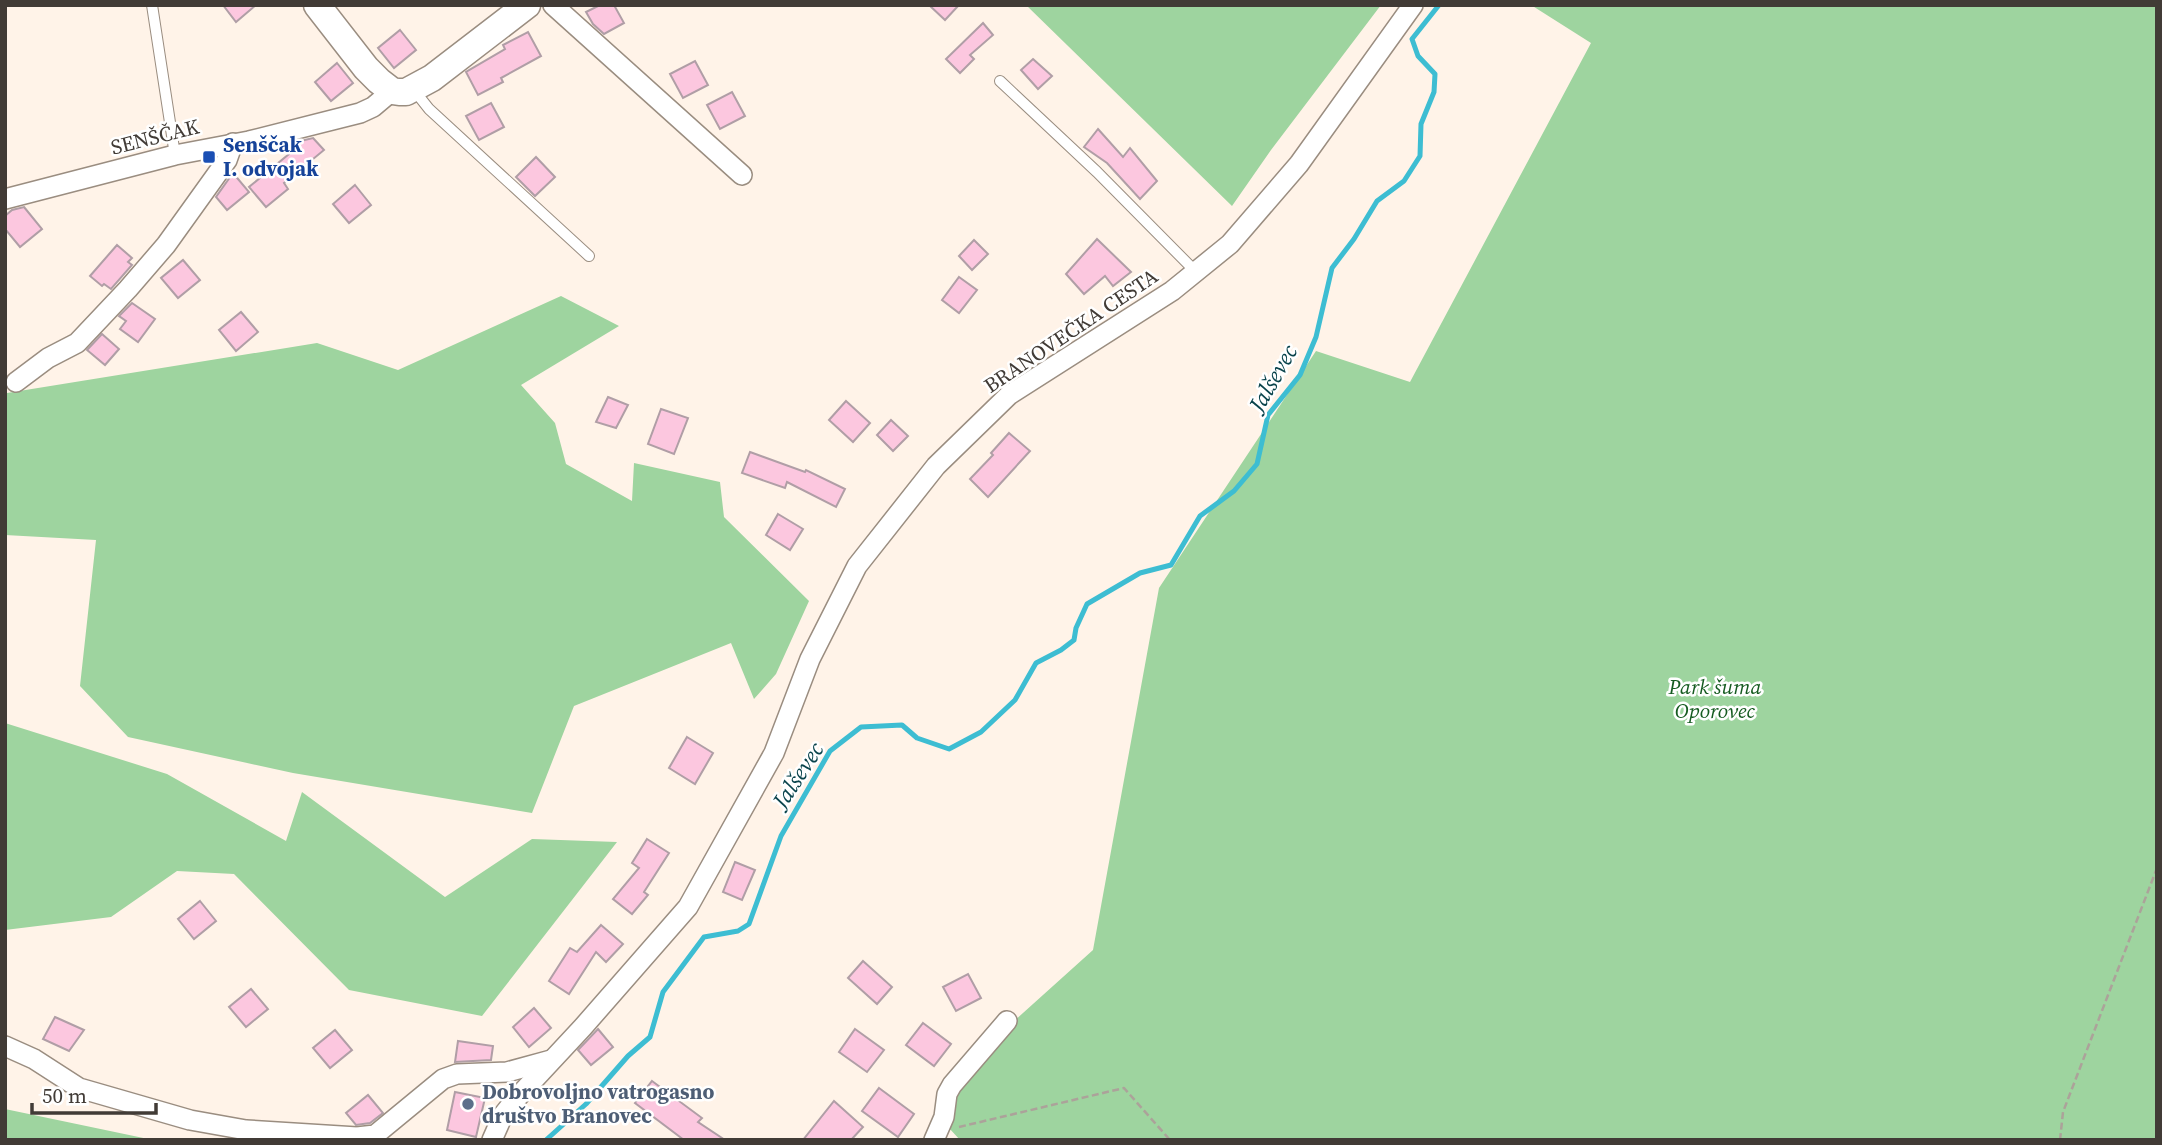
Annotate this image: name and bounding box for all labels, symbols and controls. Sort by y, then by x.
street label: SENŠČAK [108,112,202,161]
place label: Senščak I. odvojak [223,130,319,183]
marker: Senščak I. odvojak [201,149,217,165]
street label: BRANOVEČKA CESTA [978,261,1163,400]
water label: Jalševec [1239,338,1305,420]
park label: Park šuma Oporovec [1668,672,1761,725]
water label: Jalševec [763,735,832,817]
scale bar [32,1072,156,1116]
place label: Dobrovoljno vatrogasno društvo Branovec [482,1077,715,1130]
text: 50 m [42,1081,87,1110]
marker: Dobrovoljno vatrogasno društvo Branovec [460,1096,476,1112]

